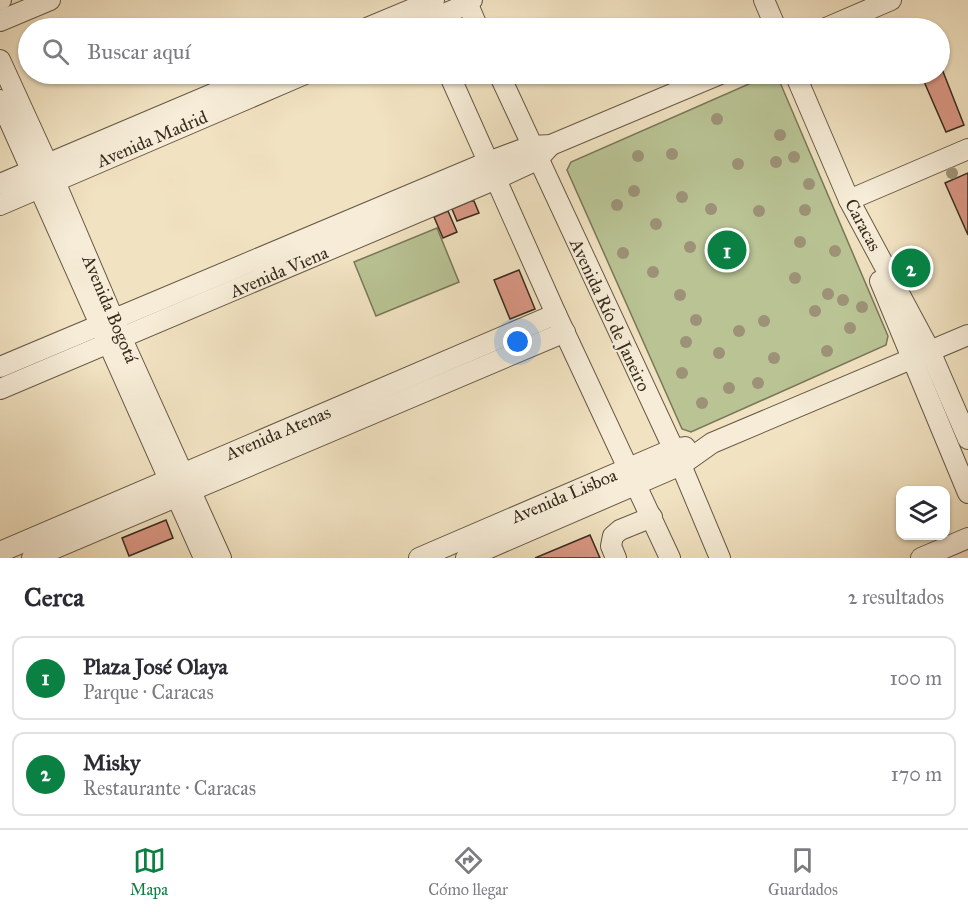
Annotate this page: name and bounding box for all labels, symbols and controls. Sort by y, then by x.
search box [18,18,950,84]
icon: search [39,35,72,68]
text: Buscar aquí [87,38,190,65]
street label: Avenida Madrid [92,106,211,173]
street label: Caracas [840,195,886,255]
pin: 1 [708,228,746,272]
street label: Avenida Río de Janeiro [564,234,655,395]
street label: Avenida Viena [226,241,332,303]
pin: 2 [892,246,930,290]
street label: Avenida Bogotá [76,251,143,367]
your location [503,327,532,356]
street label: Avenida Atenas [221,401,334,465]
street label: Avenida Lisboa [507,464,621,529]
map controls [896,486,950,540]
button: layers [896,486,950,540]
text: Cerca [24,581,84,613]
text: 2 resultados [848,585,944,609]
text: Plaza José Olaya [83,653,228,680]
text: 1 [42,666,49,690]
text: 100 m [890,666,942,690]
text: Parque · Caracas [83,680,214,704]
text: Misky [83,749,140,776]
text: 2 [41,762,50,786]
text: 170 m [891,762,942,786]
text: Restaurante · Caracas [83,776,256,800]
tab: Mapa [130,844,168,899]
tab: Cómo llegar [428,844,508,899]
tab: Guardados [768,844,838,899]

